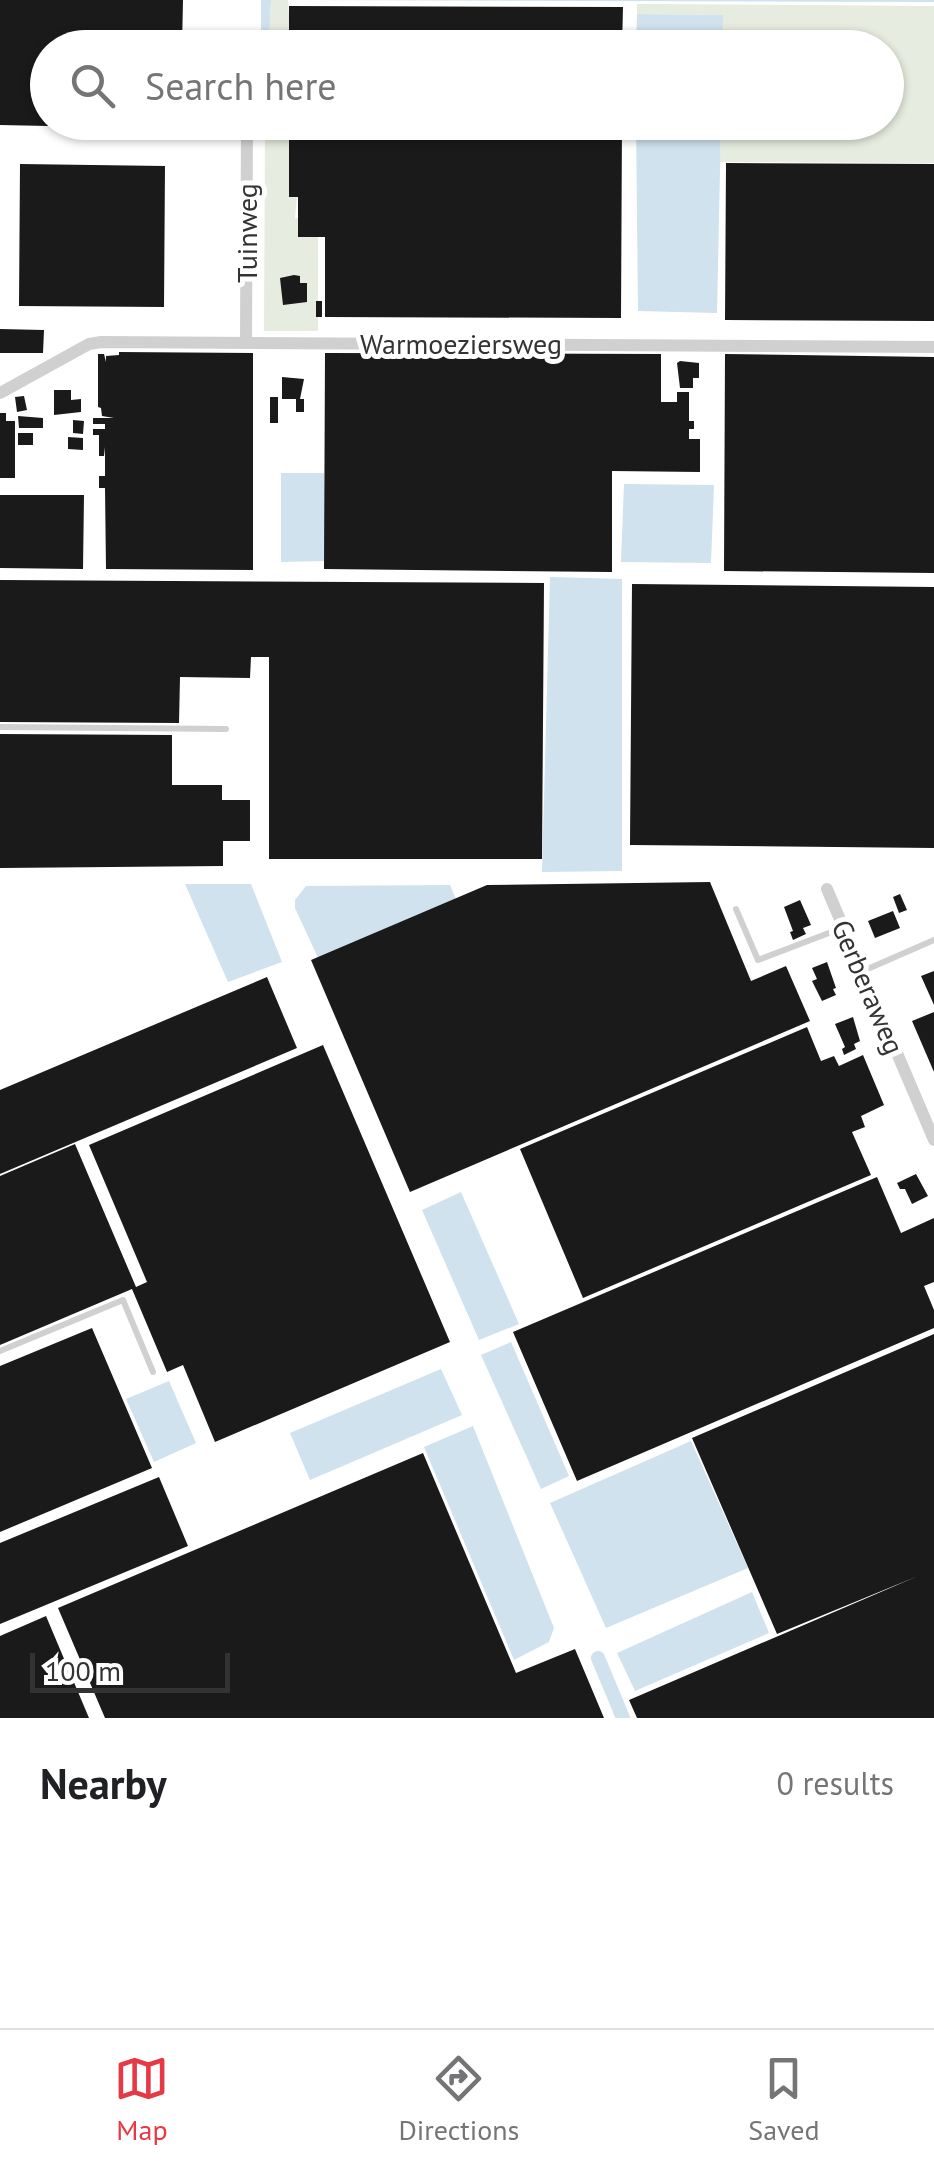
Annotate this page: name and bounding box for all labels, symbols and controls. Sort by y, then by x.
search box [30,30,904,140]
icon: search [65,58,120,113]
text: Search here [145,61,337,110]
street label: Tuinweg [228,183,265,283]
street label: Warmoeziersweg [360,325,562,362]
street label: Gerberaweg [824,914,913,1060]
scale bar [30,1648,230,1692]
text: 100 m [45,1652,121,1689]
text: Nearby [40,1756,167,1811]
text: 0 results [776,1762,894,1804]
tab: Map [114,2051,169,2148]
tab: Directions [398,2051,519,2148]
tab: Saved [748,2051,820,2148]

